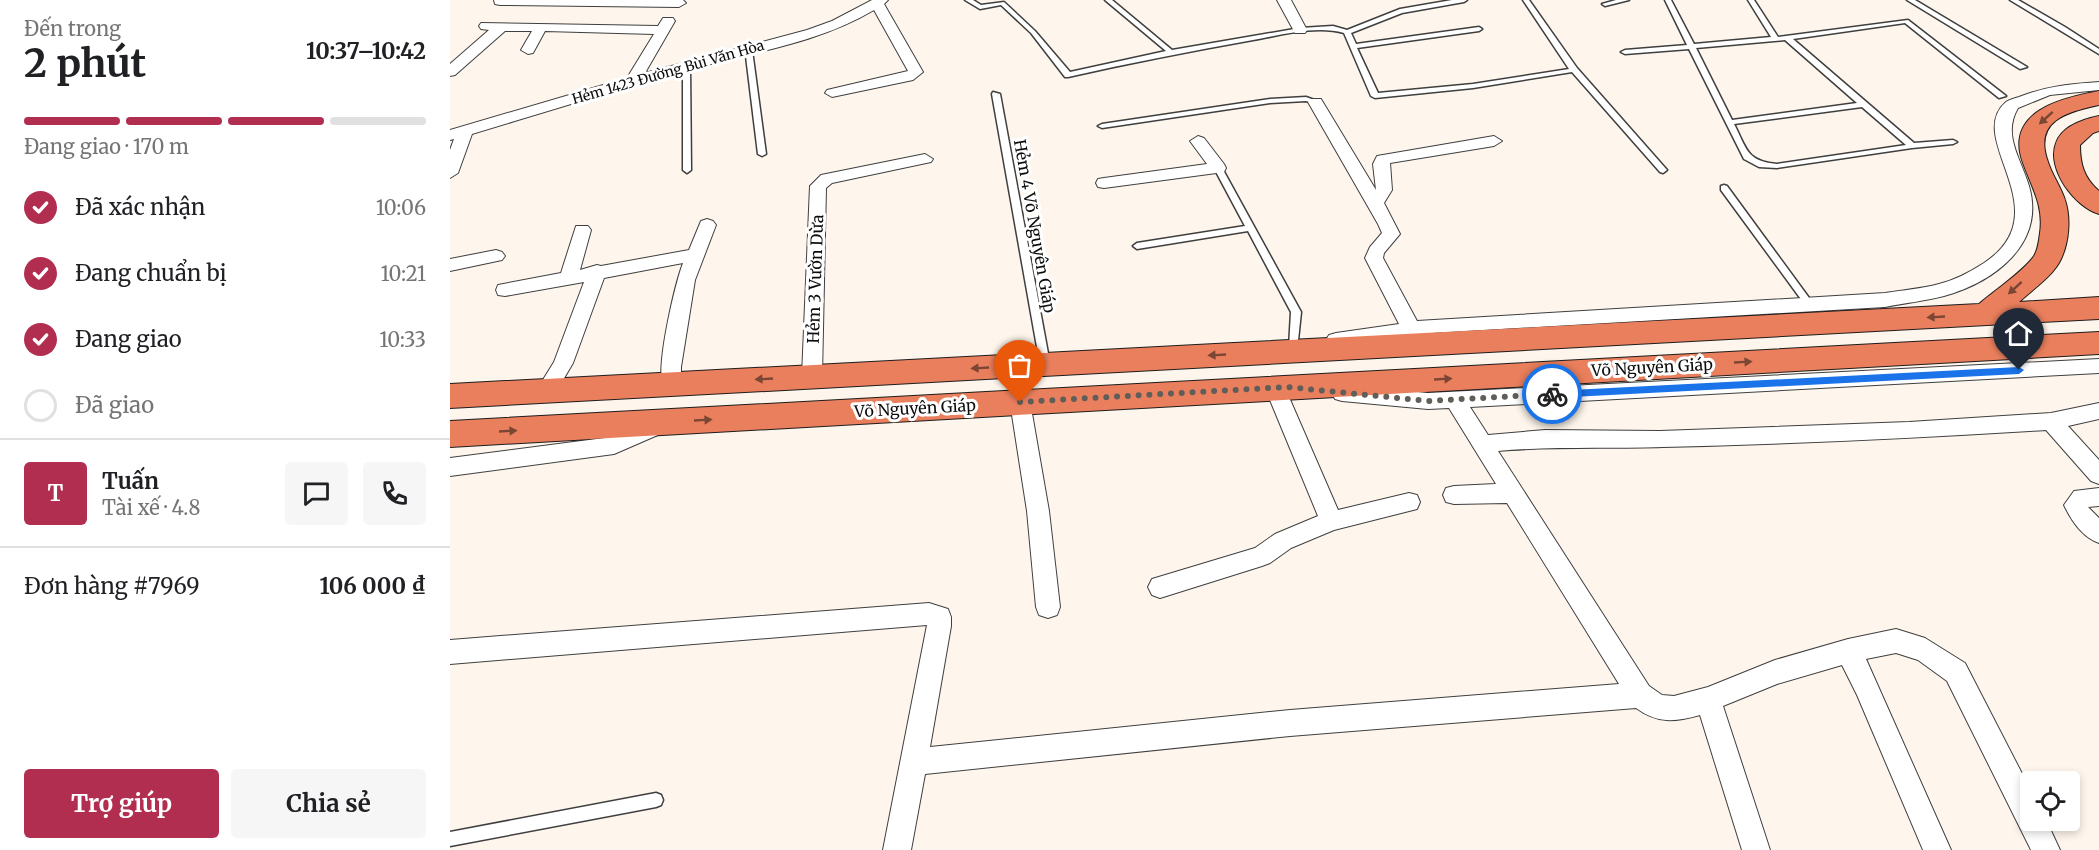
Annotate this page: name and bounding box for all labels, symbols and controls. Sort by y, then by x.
text: Đến trong [24,16,121,41]
street label: Hẻm 1423 Đường Bùi Văn Hòa [570,36,767,108]
text: 10:37–10:42 [306,37,426,65]
text: 2 phút [24,39,146,88]
one-way arrow [2038,111,2053,124]
text: Đang giao · 170 m [24,134,189,159]
street label: Hẻm 4 Võ Nguyên Giáp [1010,138,1060,315]
icon: check [24,191,57,224]
text: Đã xác nhận [75,193,205,221]
text: 10:06 [376,195,426,220]
street label: Hẻm 3 Vườn Dừa [803,214,827,344]
icon: check [24,257,57,290]
text: Đang chuẩn bị [75,259,227,287]
text: 10:21 [380,261,426,286]
one-way arrow [2008,281,2023,294]
pin [1993,308,2044,370]
one-way arrow [1926,312,1945,322]
icon: home [2002,317,2035,350]
icon: check [24,323,57,356]
text: Đang giao [75,325,182,353]
text: 10:33 [379,327,426,352]
pin [994,340,1045,402]
icon: bag [1003,349,1036,382]
one-way arrow [1207,350,1226,360]
street label: Võ Nguyên Giáp [1590,354,1713,380]
one-way arrow [1733,358,1752,367]
one-way arrow [971,363,990,372]
courier [1522,364,1582,424]
one-way arrow [755,374,774,384]
one-way arrow [1433,374,1452,383]
icon: bike [1536,378,1569,411]
text: Đã giao [75,391,154,419]
street label: Võ Nguyên Giáp [853,395,976,421]
one-way arrow [694,415,713,424]
one-way arrow [499,426,518,435]
button: chat [285,462,348,525]
button: phone [363,462,426,525]
text: Tuấn [102,467,159,495]
text: T [48,479,63,507]
text: Tài xế · 4.8 [102,495,200,520]
text: Đơn hàng #7969 [24,572,200,600]
text: 106 000 ₫ [319,572,426,600]
button: Trợ giúp [24,769,219,838]
button: Chia sẻ [231,769,426,838]
map controls [2020,771,2080,831]
button: locate [2020,771,2080,831]

